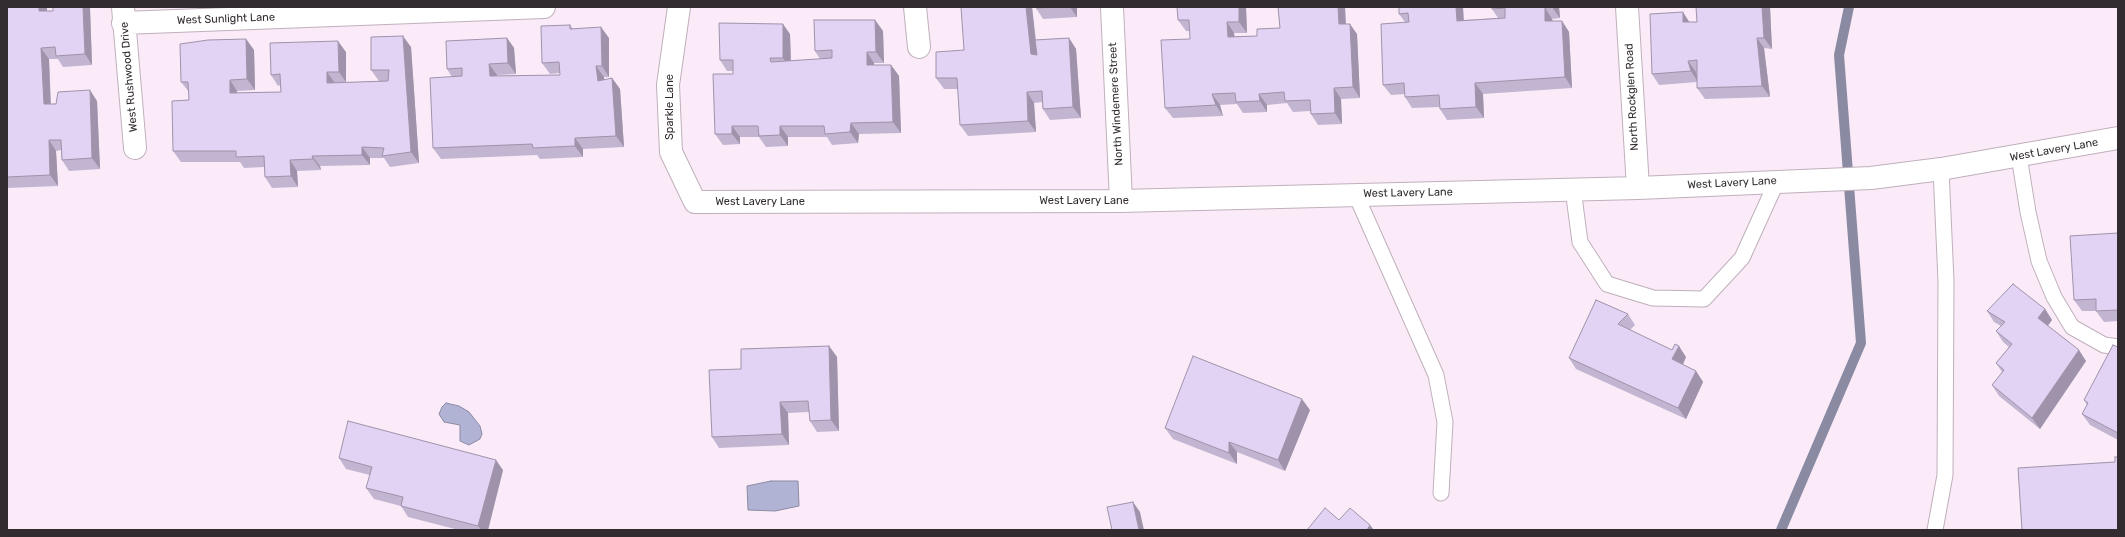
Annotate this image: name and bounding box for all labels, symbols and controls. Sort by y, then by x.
street label: West Sunlight Lane [177,11,275,27]
street label: West Rushwood Drive [118,21,140,133]
street label: North Windemere Street [1106,42,1126,166]
street label: North Rockglen Road [1623,43,1641,151]
street label: Sparkle Lane [663,74,677,140]
street label: West Lavery Lane [2009,136,2099,164]
street label: West Lavery Lane [1687,174,1777,192]
street label: West Lavery Lane [1363,186,1453,200]
street label: West Lavery Lane [1039,194,1129,208]
street label: West Lavery Lane [715,195,805,209]

